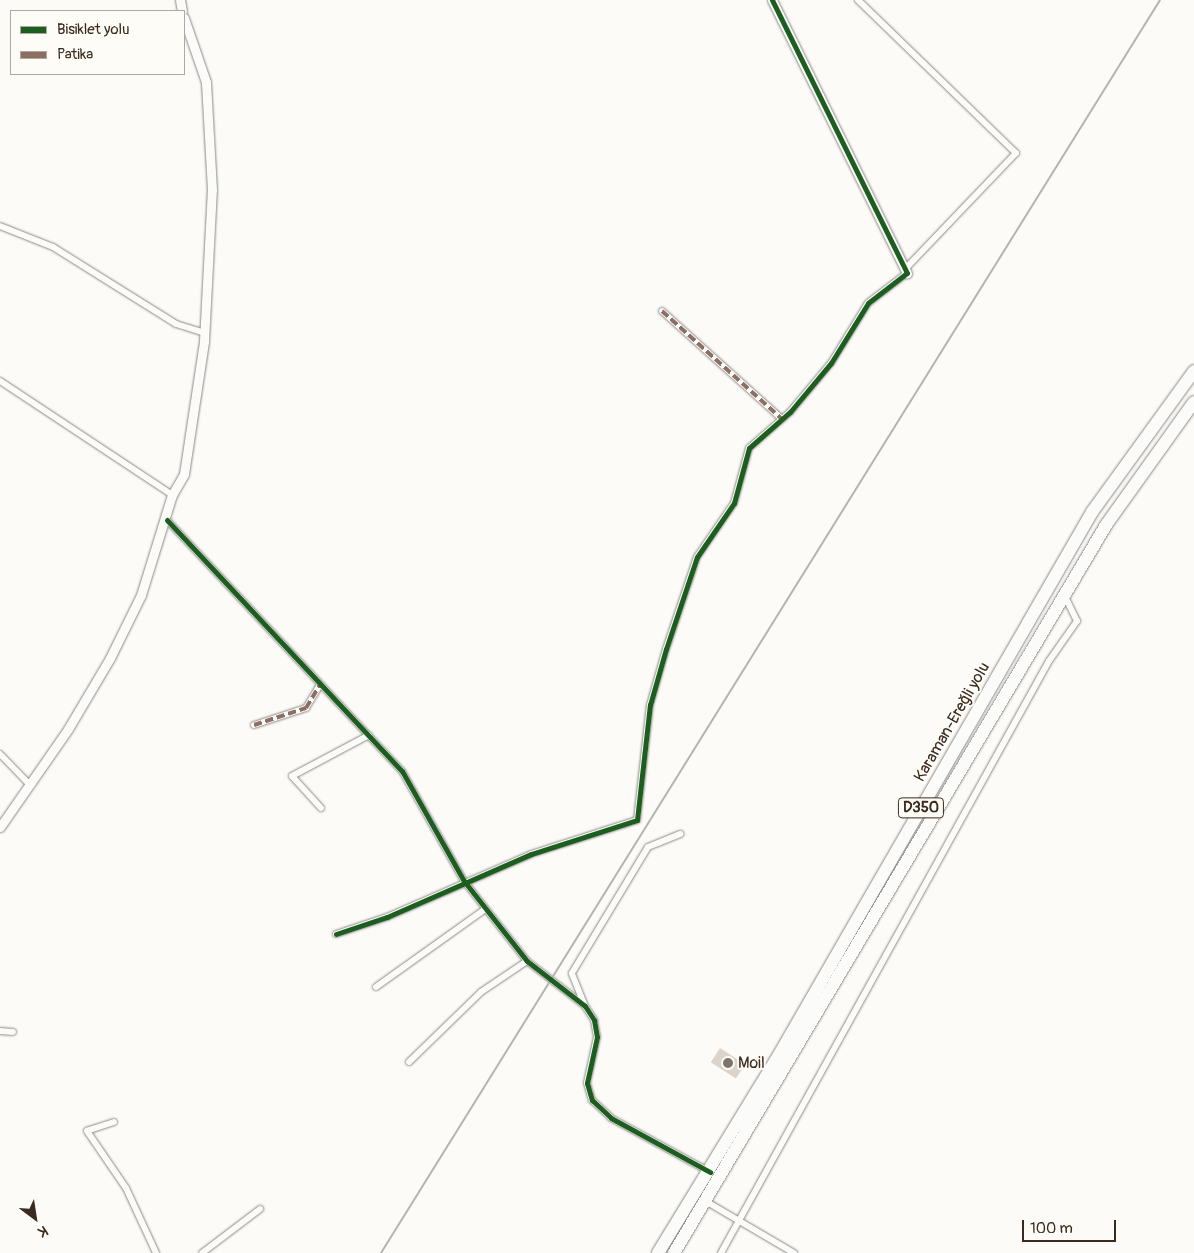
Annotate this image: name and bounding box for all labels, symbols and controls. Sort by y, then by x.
legend [10,10,185,75]
text: Bisiklet yolu [57,20,130,39]
text: Patika [57,45,93,64]
street label: Karaman-Ereğli yolu [910,659,994,785]
road number: D350 [897,796,945,820]
place label: Moil [738,1053,765,1073]
marker: Moil [722,1057,734,1069]
north arrow [10,1193,60,1243]
scale bar [1024,1210,1118,1242]
text: 100 m [1030,1219,1073,1238]
text: K [35,1222,51,1241]

